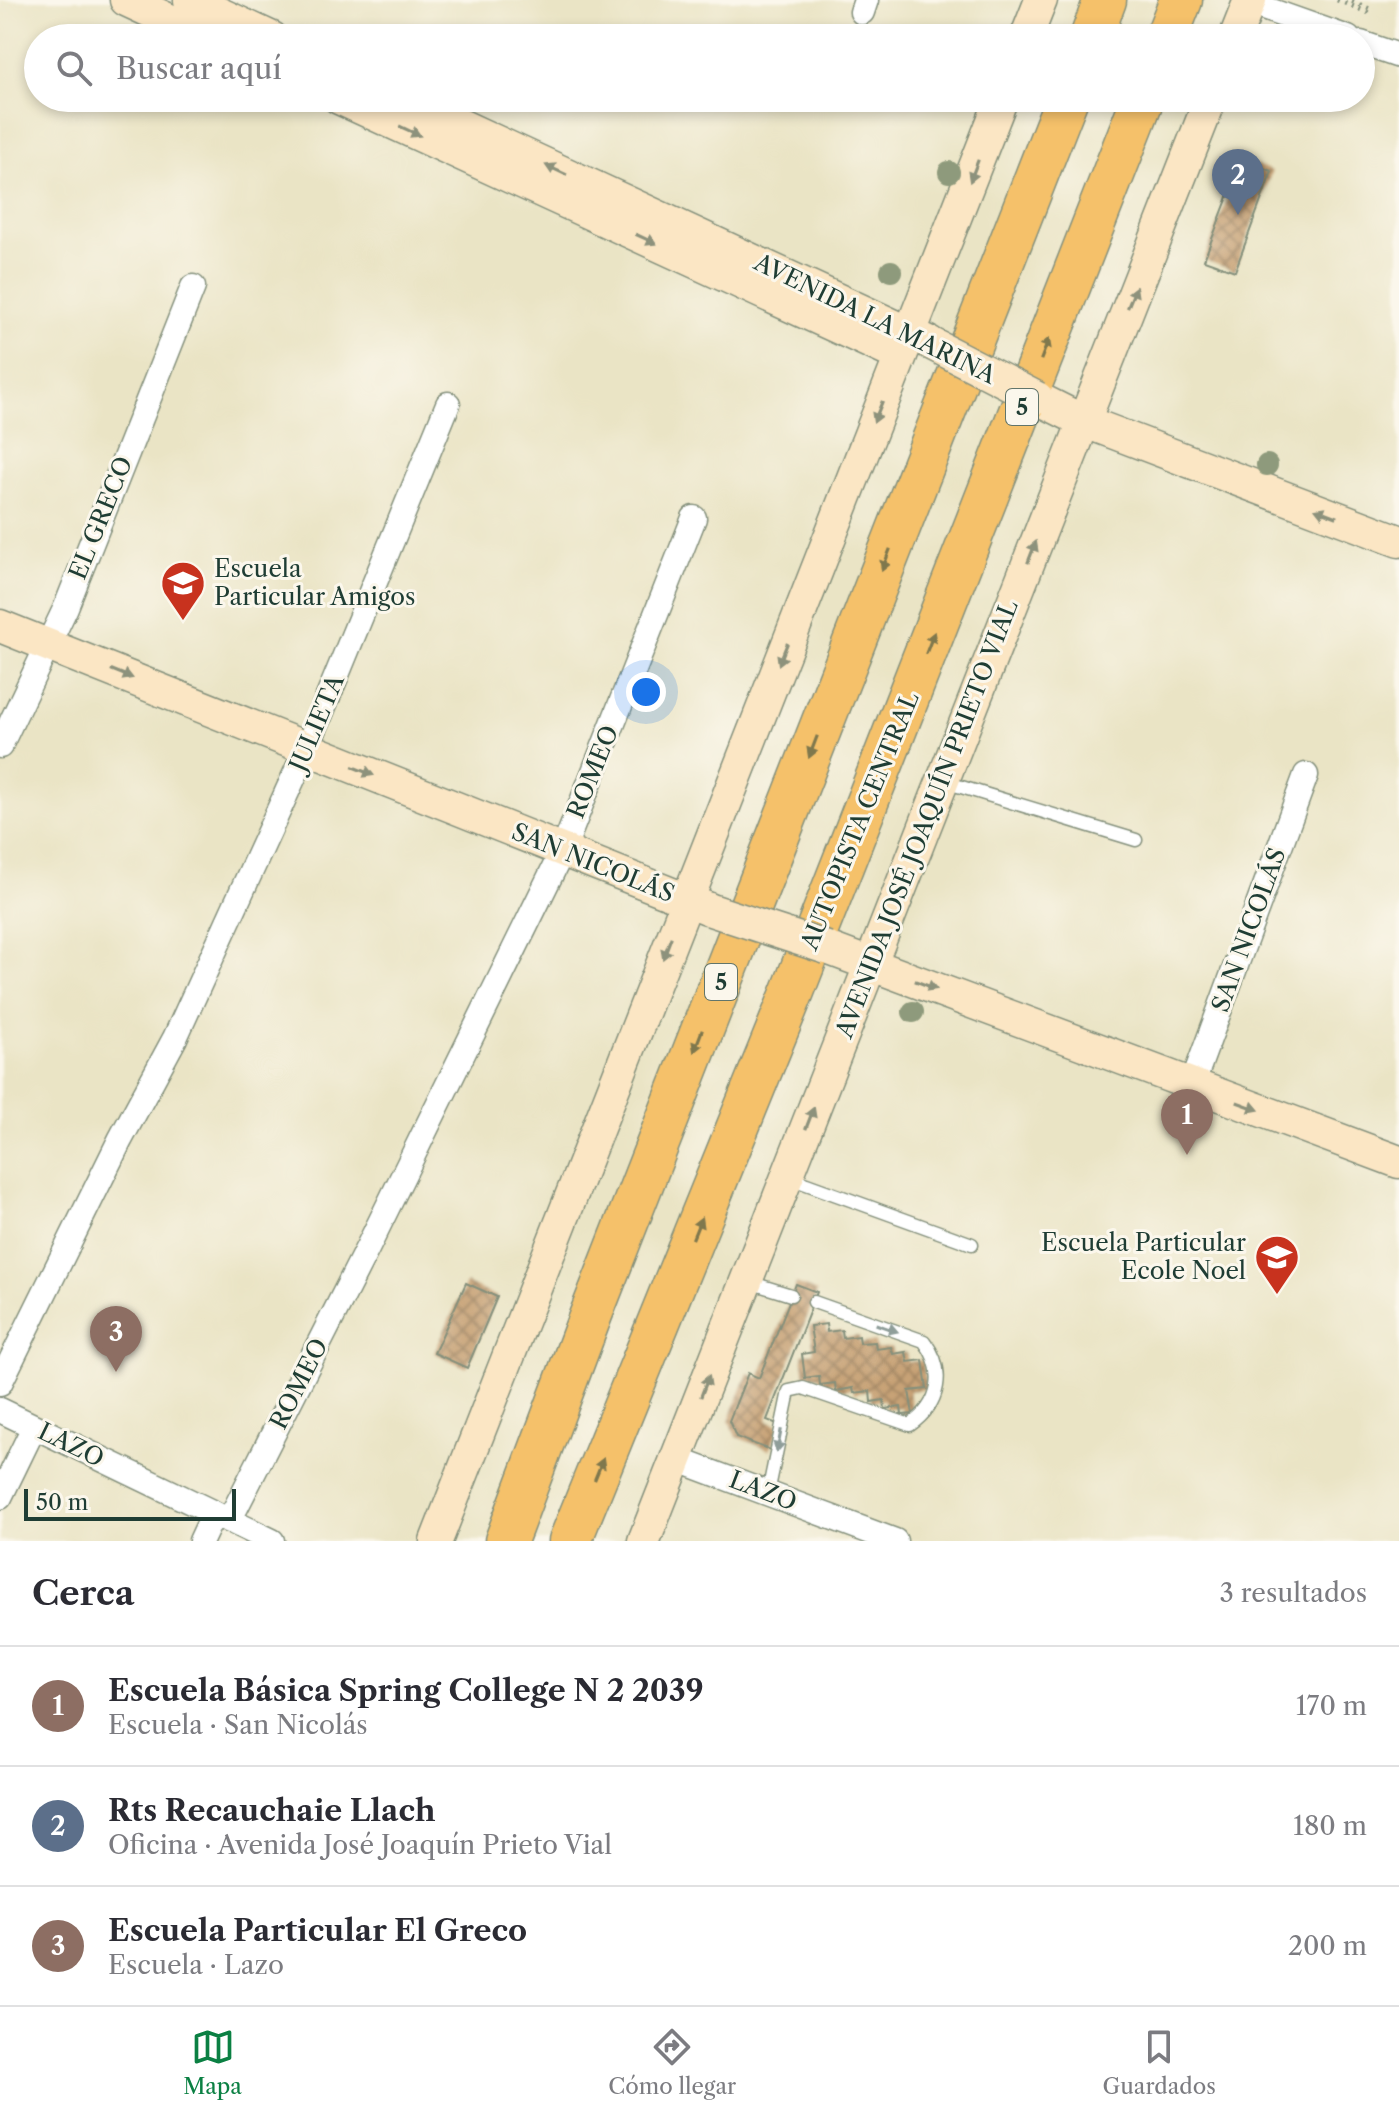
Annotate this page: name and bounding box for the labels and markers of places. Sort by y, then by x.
pin: 2 [1212,149,1264,215]
place label: Escuela Particular Amigos [214,554,415,611]
school or university icon: Escuela Particular Amigos [159,559,207,622]
pin: 1 [1161,1089,1213,1155]
place label: Escuela Particular Ecole Noel [1041,1228,1246,1285]
school or university icon: Escuela Particular Ecole Noel [1253,1233,1301,1296]
pin: 3 [90,1306,142,1372]

